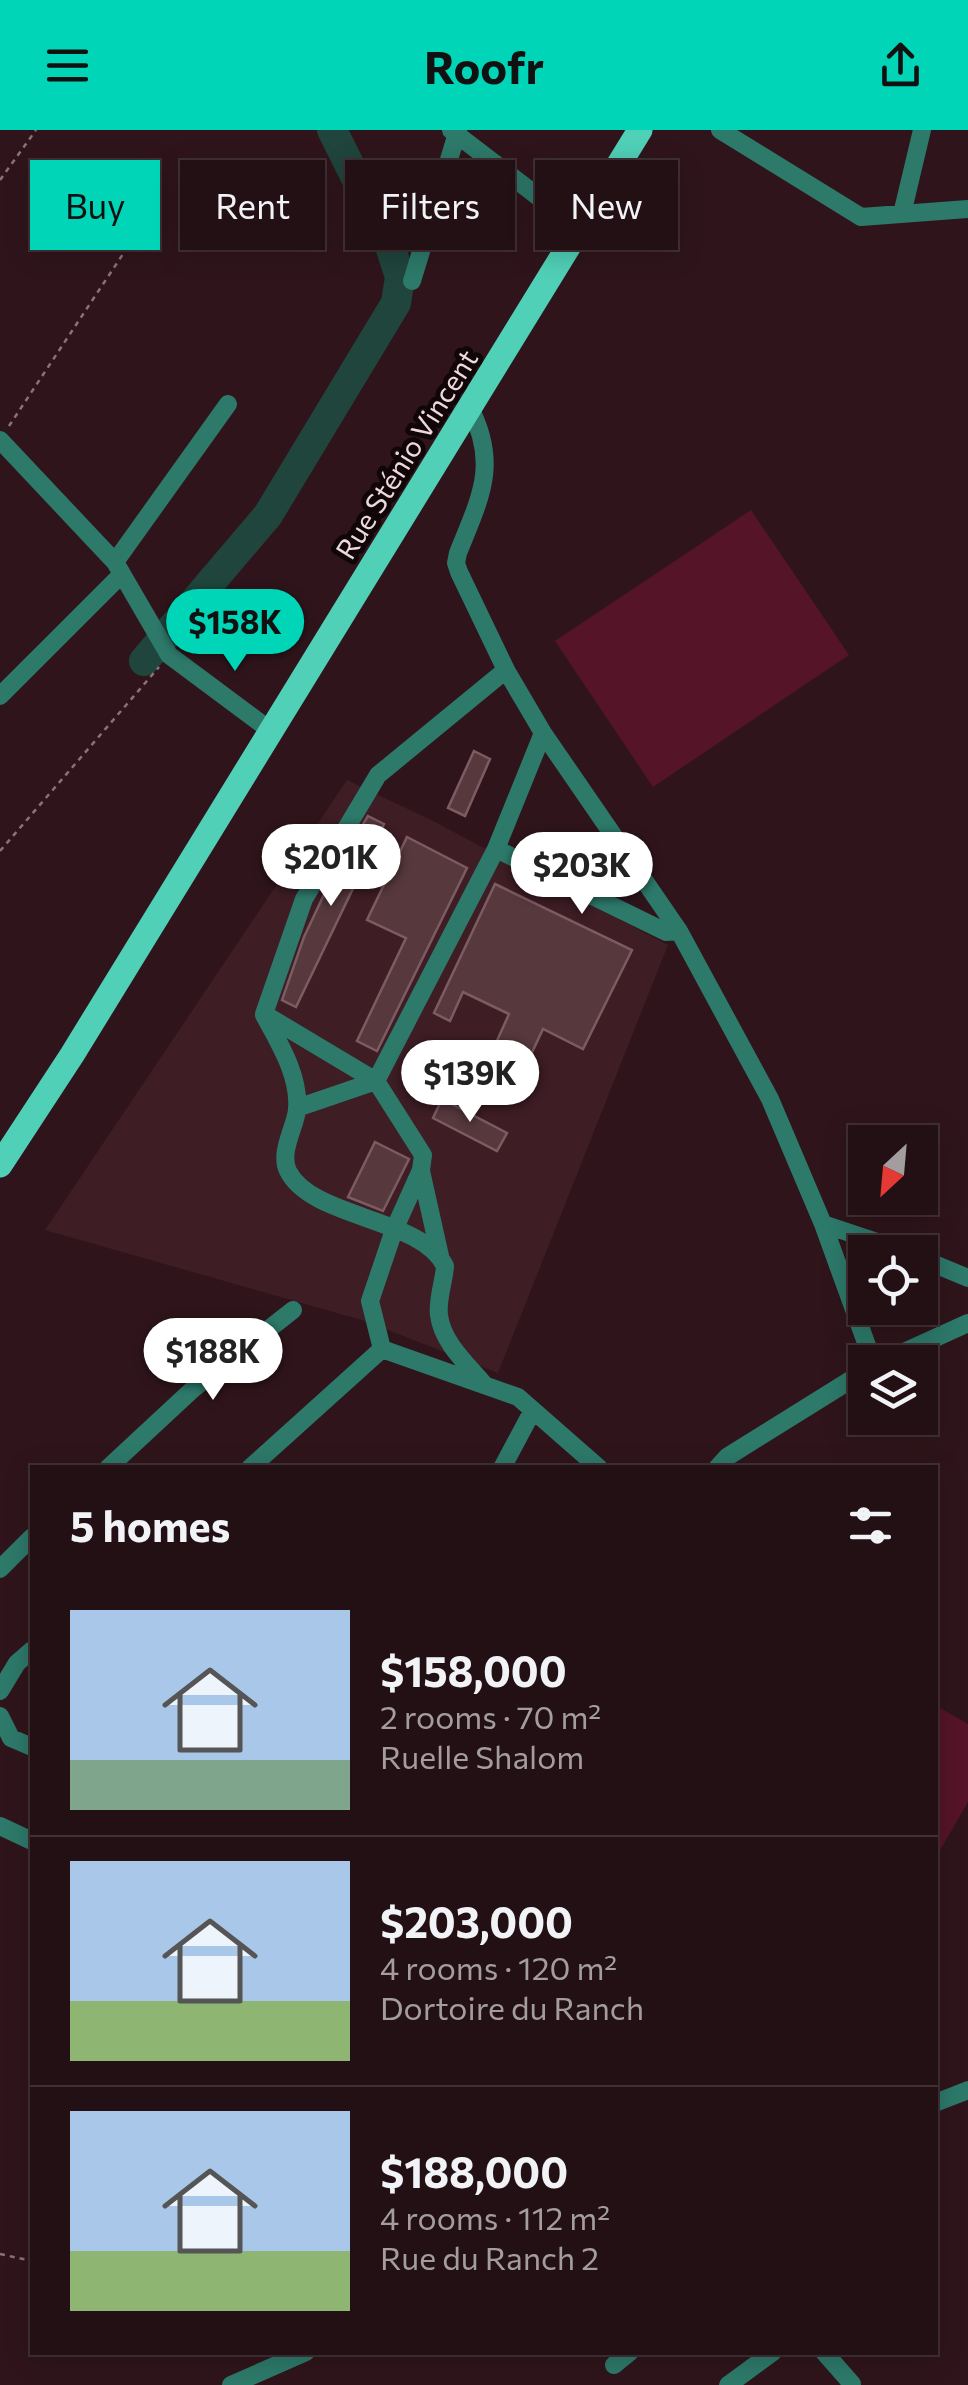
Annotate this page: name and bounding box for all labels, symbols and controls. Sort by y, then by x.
icon: menu [40,38,95,93]
text: Roofr [424,38,544,93]
icon: share [873,38,928,93]
chip: Buy [30,160,160,250]
chip: Rent [180,160,325,250]
chip: Filters [345,160,515,250]
chip: New [535,160,678,250]
street label: Rue Sténio Vincent [328,343,484,565]
pin: $158K [165,589,305,674]
text: $158K [188,601,282,641]
pin: $201K [261,824,401,909]
pin: $203K [512,832,652,917]
text: $201K [284,836,378,876]
text: $203K [533,844,631,884]
pin: $139K [400,1040,540,1125]
text: $139K [423,1052,517,1092]
north arrow [848,1125,938,1215]
map controls [848,1125,938,1435]
button: locate [848,1235,938,1325]
pin: $188K [143,1318,283,1403]
text: $188K [166,1330,260,1370]
button: layers [848,1345,938,1435]
icon: filters [843,1498,898,1553]
text: 5 homes [70,1499,230,1551]
text: $158,000 [380,1644,567,1696]
icon: home [150,1650,270,1770]
text: 2 rooms · 70 m² [380,1696,601,1736]
text: Ruelle Shalom [380,1736,584,1776]
text: $203,000 [380,1895,573,1947]
icon: home [150,1901,270,2021]
text: 4 rooms · 120 m² [380,1947,617,1987]
text: Dortoire du Ranch [380,1987,644,2027]
text: $188,000 [380,2145,568,2197]
icon: home [150,2151,270,2271]
text: 4 rooms · 112 m² [380,2197,610,2237]
text: Rue du Ranch 2 [380,2237,599,2277]

